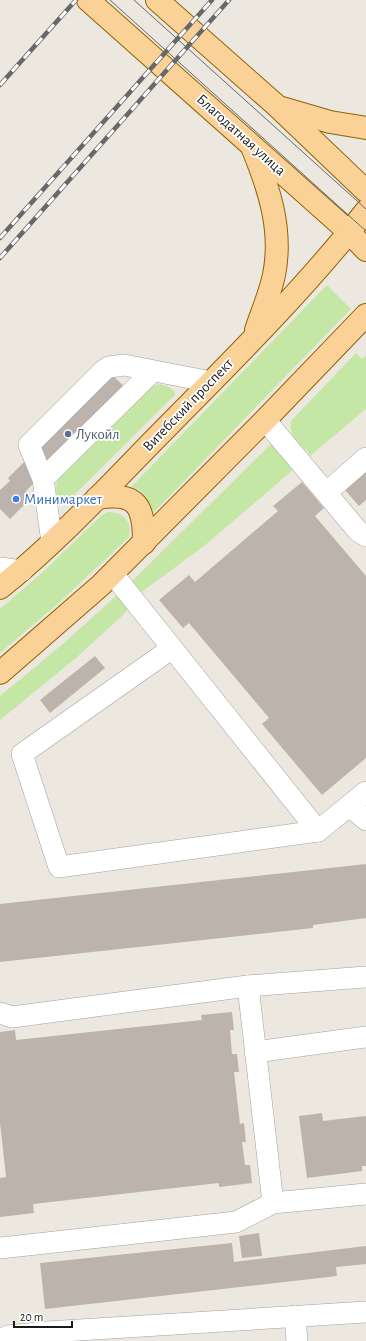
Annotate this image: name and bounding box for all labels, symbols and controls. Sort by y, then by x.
street label: Благодатная улица [194,91,288,179]
street label: Витебский проспект [140,355,236,454]
place label: Лукойл [76,427,120,442]
marker: Лукойл [63,429,73,439]
place label: Минимаркет [24,492,103,507]
marker: Минимаркет [11,494,21,504]
scale bar [14,1303,72,1329]
text: 20 m [20,1311,43,1323]

